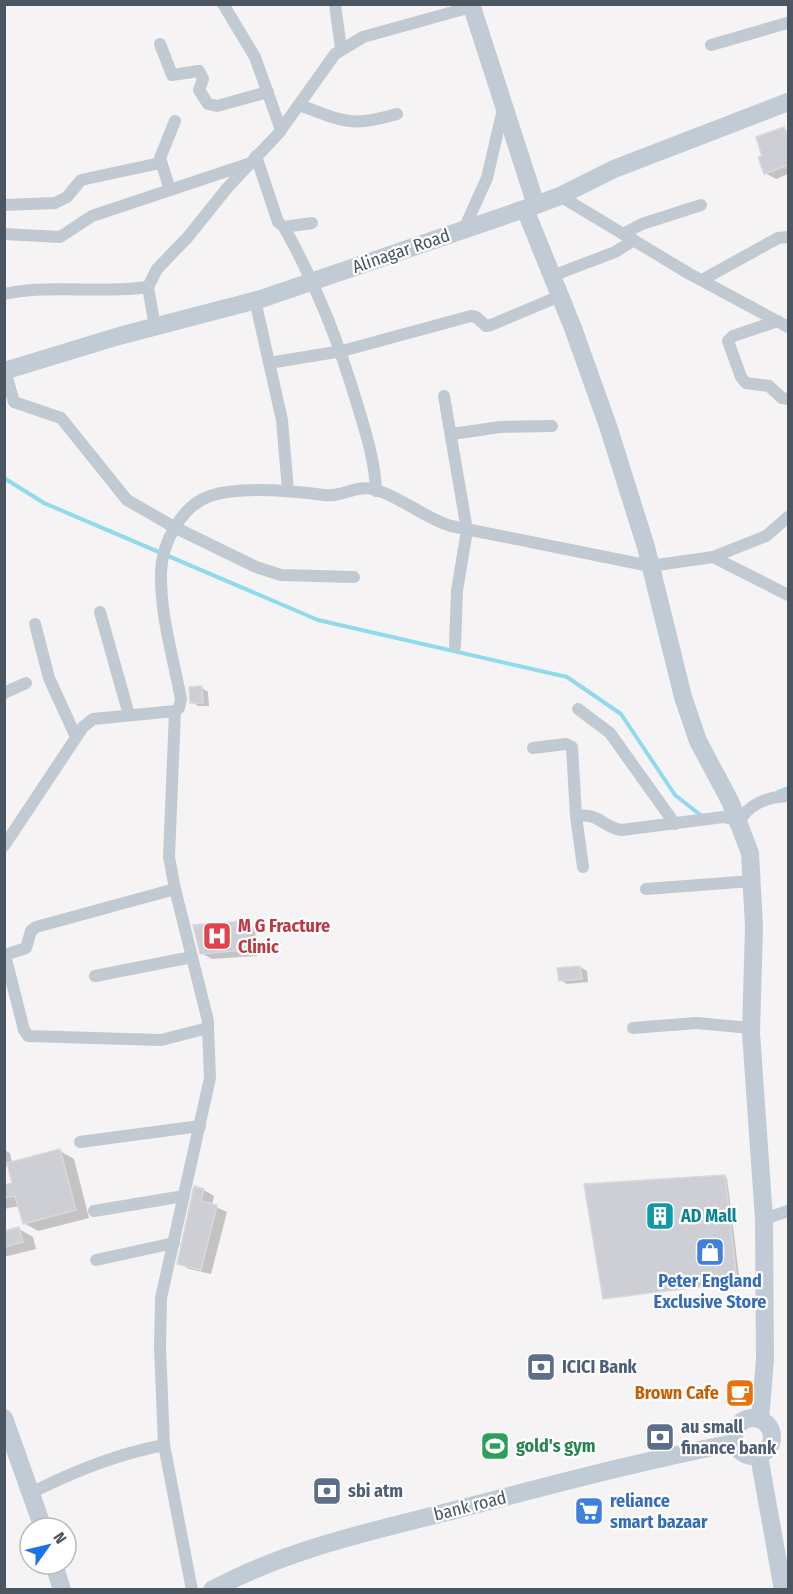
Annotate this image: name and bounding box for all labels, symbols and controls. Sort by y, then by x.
street label: Alinagar Road [349,224,453,278]
place label: M G Fracture Clinic [238,915,330,958]
hospital icon: M G Fracture Clinic [201,920,233,952]
building icon: AD Mall [644,1200,676,1232]
place label: AD Mall [680,1205,737,1227]
shop icon: Peter England Exclusive Store [694,1236,726,1268]
place label: Peter England Exclusive Store [654,1270,766,1313]
bank icon: ICICI Bank [525,1351,557,1383]
place label: ICICI Bank [562,1356,638,1378]
cafe icon: Brown Cafe [724,1377,756,1409]
place label: Brown Cafe [635,1382,719,1404]
place label: au small finance bank [681,1416,777,1459]
bank icon: au small finance bank [644,1421,676,1453]
sports icon: gold's gym [479,1430,511,1462]
place label: gold's gym [516,1435,596,1457]
bank icon: sbi atm [311,1475,343,1507]
place label: sbi atm [348,1480,403,1502]
street label: bank road [431,1486,509,1526]
place label: reliance smart bazaar [610,1490,708,1533]
supermarket icon: reliance smart bazaar [573,1495,605,1527]
north arrow [18,1516,78,1576]
text: N [49,1529,71,1547]

